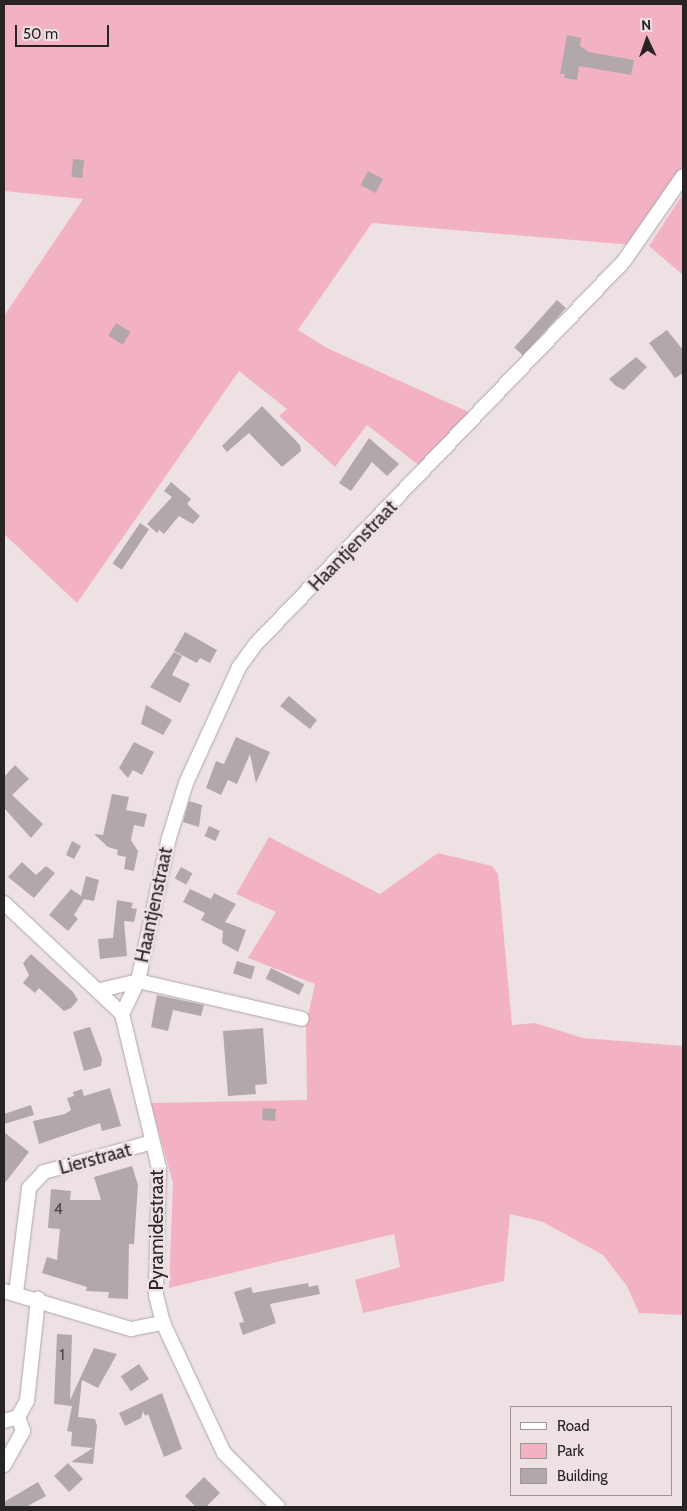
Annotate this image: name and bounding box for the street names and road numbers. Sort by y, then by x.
street label: Haantjenstraat [304,496,402,596]
street label: Haantjenstraat [131,845,177,965]
street label: Lierstraat [56,1138,134,1180]
street label: Pyramidestraat [146,1169,168,1291]

